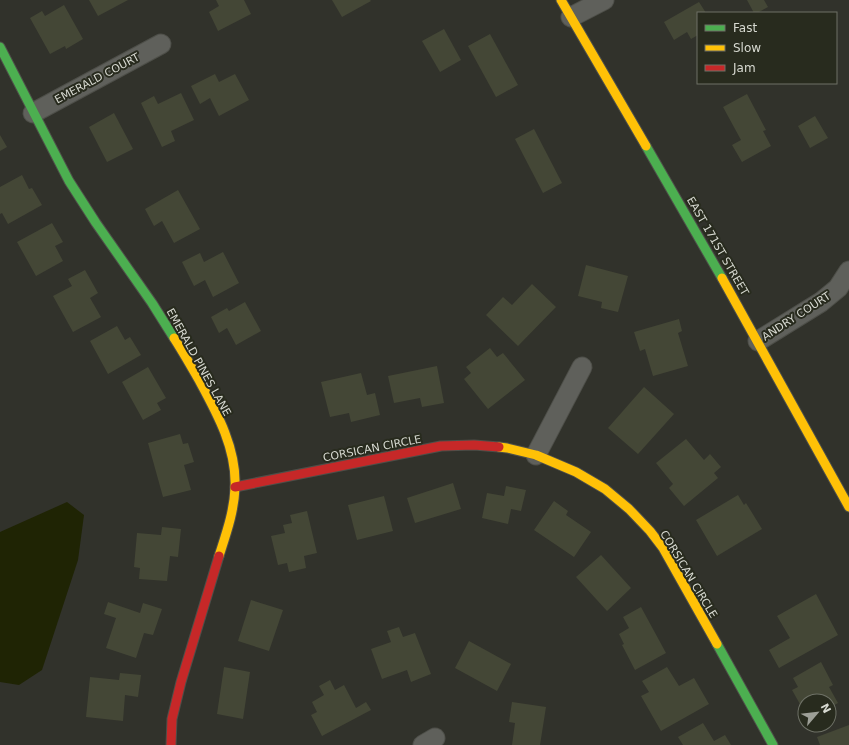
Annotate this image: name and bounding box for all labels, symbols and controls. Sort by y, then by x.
legend [697,12,837,84]
text: Fast [733,21,757,35]
text: Slow [733,41,761,55]
street label: EMERALD COURT [53,50,142,106]
text: Jam [732,61,756,75]
street label: EAST 171ST STREET [684,195,751,298]
street label: ANDRY COURT [759,289,833,343]
street label: EMERALD PINES LANE [164,306,234,418]
street label: CORSICAN CIRCLE [322,433,422,464]
street label: CORSICAN CIRCLE [657,528,720,620]
north arrow [797,693,837,733]
text: N [817,701,833,716]

